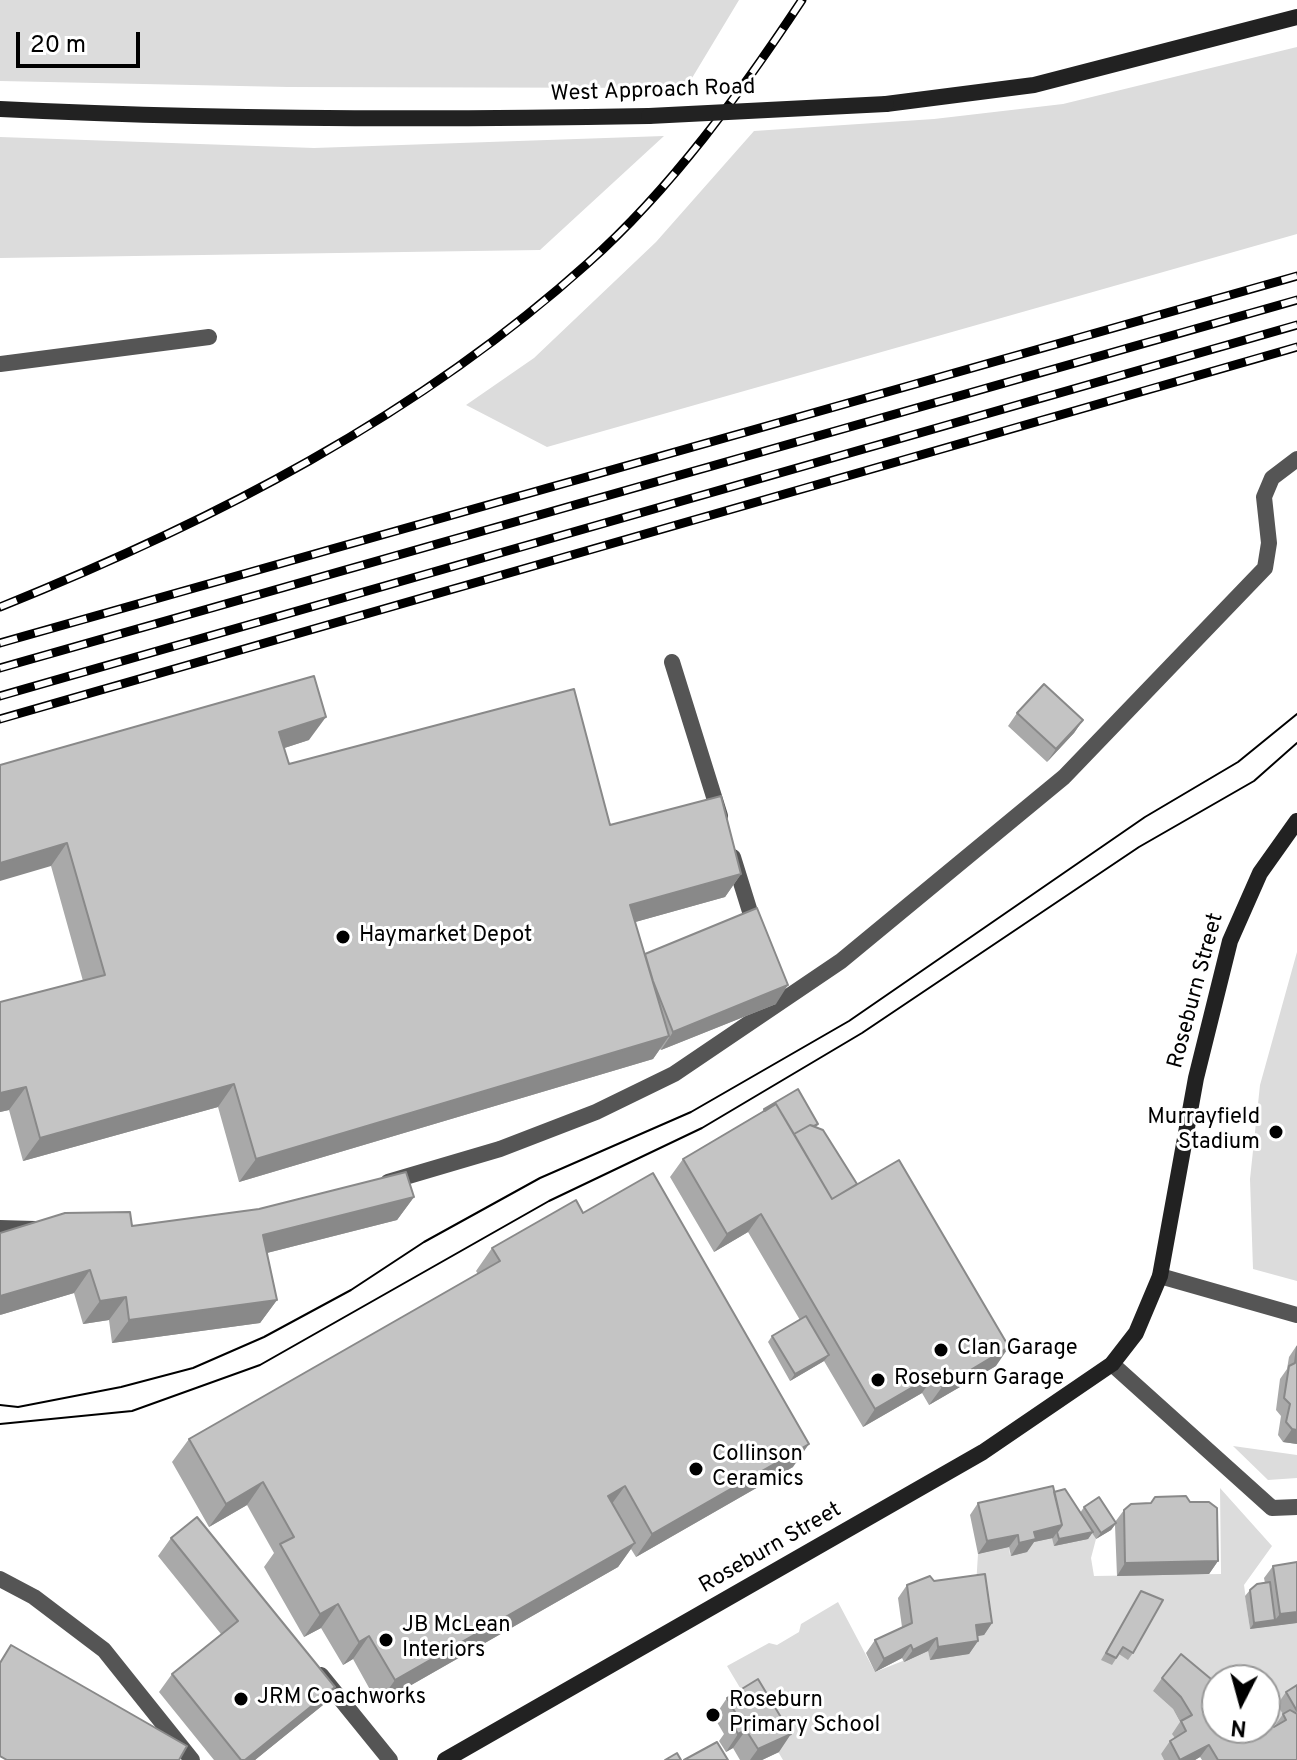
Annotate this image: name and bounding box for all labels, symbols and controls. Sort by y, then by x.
scale bar [20,16,144,66]
text: 20 m [30,31,86,61]
street label: West Approach Road [550,75,756,109]
street label: Roseburn Street [1164,911,1230,1071]
place label: Haymarket Depot [359,924,532,950]
marker: Haymarket Depot [334,928,352,946]
place label: Murrayfield Stadium [1147,1106,1260,1158]
marker: Murrayfield Stadium [1267,1123,1285,1141]
place label: Clan Garage [957,1337,1078,1363]
marker: Clan Garage [932,1341,950,1359]
place label: Roseburn Garage [894,1367,1064,1393]
marker: Roseburn Garage [869,1371,887,1389]
place label: Collinson Ceramics [712,1443,804,1494]
marker: Collinson Ceramics [687,1460,705,1478]
street label: Roseburn Street [695,1498,847,1600]
place label: JB McLean Interiors [402,1614,511,1666]
marker: JB McLean Interiors [377,1631,395,1649]
north arrow [1201,1664,1281,1744]
place label: JRM Coachworks [257,1686,426,1712]
place label: Roseburn Primary School [729,1689,880,1740]
marker: JRM Coachworks [232,1690,250,1708]
marker: Roseburn Primary School [704,1706,722,1724]
text: N [1229,1712,1248,1741]

